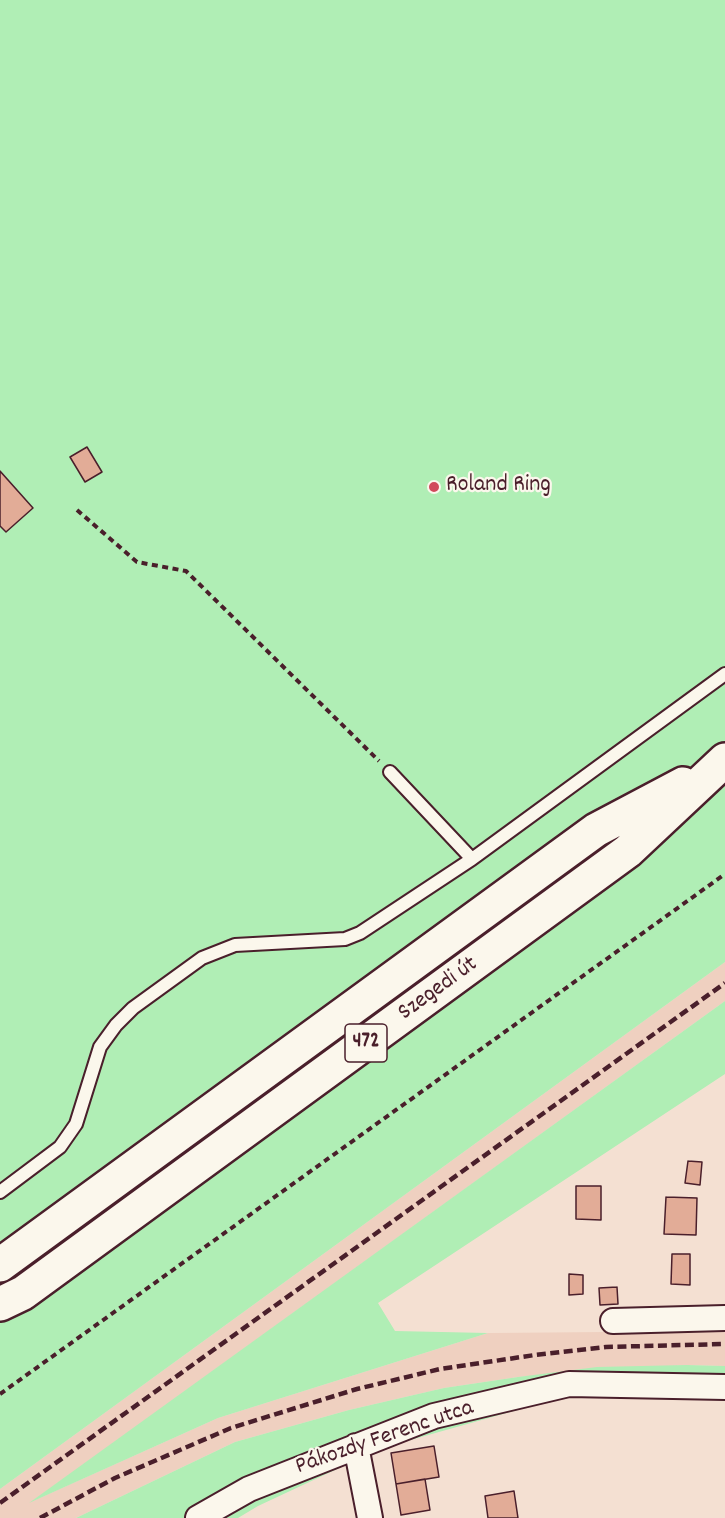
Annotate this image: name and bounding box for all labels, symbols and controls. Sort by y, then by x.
place label: Roland Ring [446,473,551,501]
marker: Roland Ring [427,480,441,494]
street label: Szegedi út [393,951,485,1029]
road number: 472 [345,1024,387,1062]
street label: Pákozdy Ferenc utca [292,1395,478,1483]

